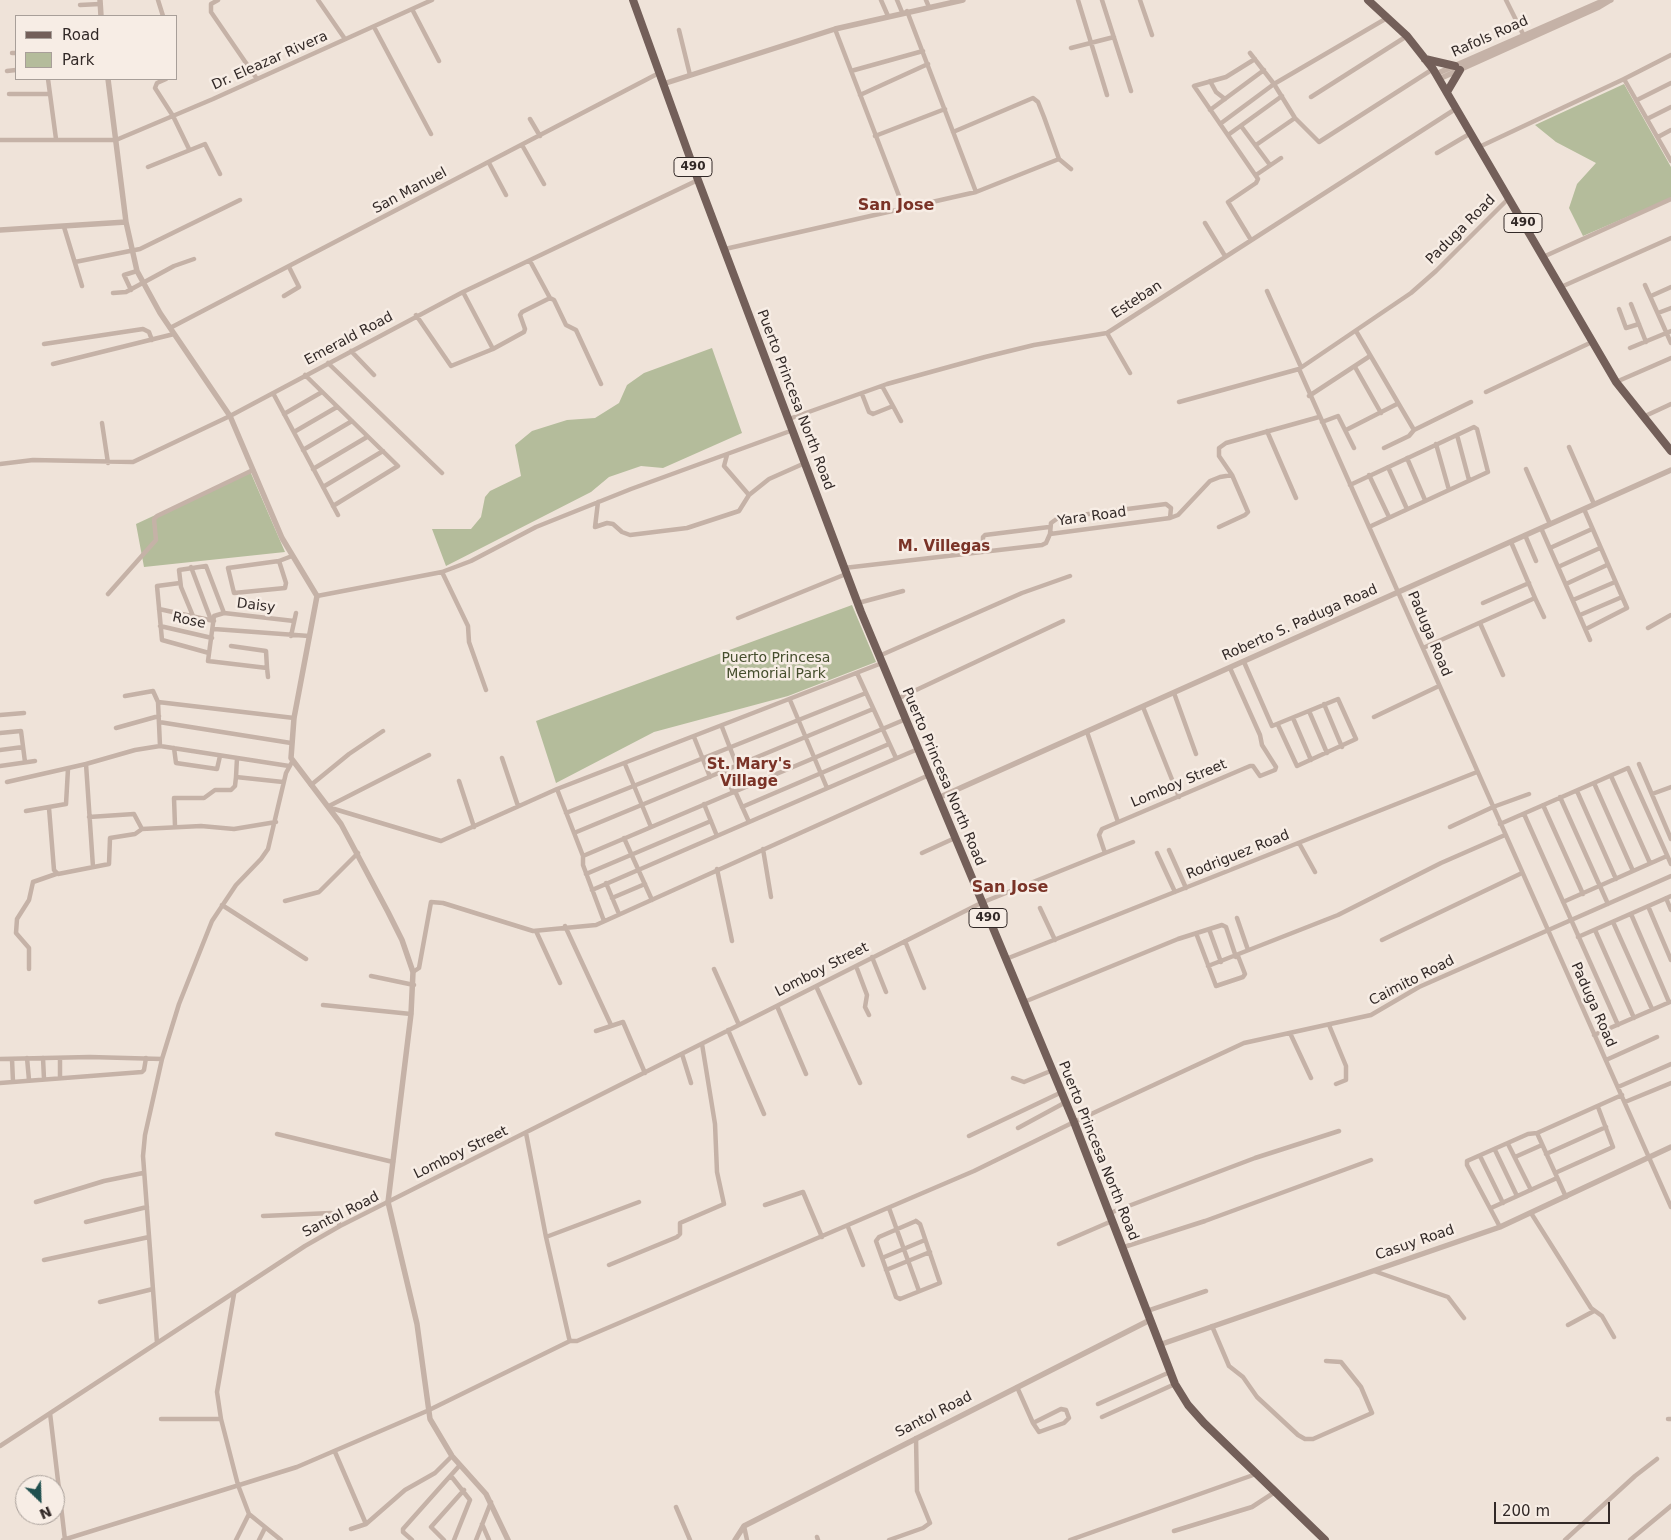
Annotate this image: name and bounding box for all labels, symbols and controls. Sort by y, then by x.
street label: Rafols Road [1449,13,1531,61]
legend [15,15,178,80]
text: Road [62,26,100,44]
street label: Dr. Eleazar Rivera [209,28,331,94]
text: Park [62,51,94,69]
road number: 490 [674,158,712,176]
street label: San Manuel [370,164,450,218]
street label: Paduga Road [1423,192,1499,268]
district label: San Jose [858,196,934,216]
road number: 490 [1504,214,1542,232]
street label: Esteban [1109,278,1165,322]
street label: Puerto Princesa North Road [753,307,837,493]
street label: Emerald Road [302,309,396,369]
street label: Yara Road [1057,504,1127,530]
district label: M. Villegas [898,538,990,556]
street label: Roberto S. Paduga Road [1220,581,1380,665]
street label: Paduga Road [1403,589,1455,679]
street label: Daisy [236,595,276,617]
street label: Rose [171,609,207,633]
park label: Puerto Princesa Memorial Park [722,650,830,682]
street label: Puerto Princesa North Road [898,685,988,869]
district label: St. Mary's Village [707,756,791,791]
street label: Lomboy Street [1129,756,1229,812]
street label: Rodriguez Road [1184,827,1292,883]
district label: San Jose [972,878,1048,898]
road number: 490 [969,908,1007,928]
street label: Lomboy Street [773,939,871,1001]
street label: Caimito Road [1367,952,1457,1010]
street label: Paduga Road [1567,960,1619,1050]
street label: Puerto Princesa North Road [1054,1059,1142,1243]
street label: Lomboy Street [411,1123,511,1183]
street label: Santol Road [300,1188,382,1242]
street label: Casuy Road [1373,1222,1457,1264]
street label: Santol Road [893,1388,975,1442]
north arrow [15,1475,65,1525]
scale bar [1496,1492,1612,1524]
text: 200 m [1502,1502,1550,1520]
text: N [37,1503,54,1522]

